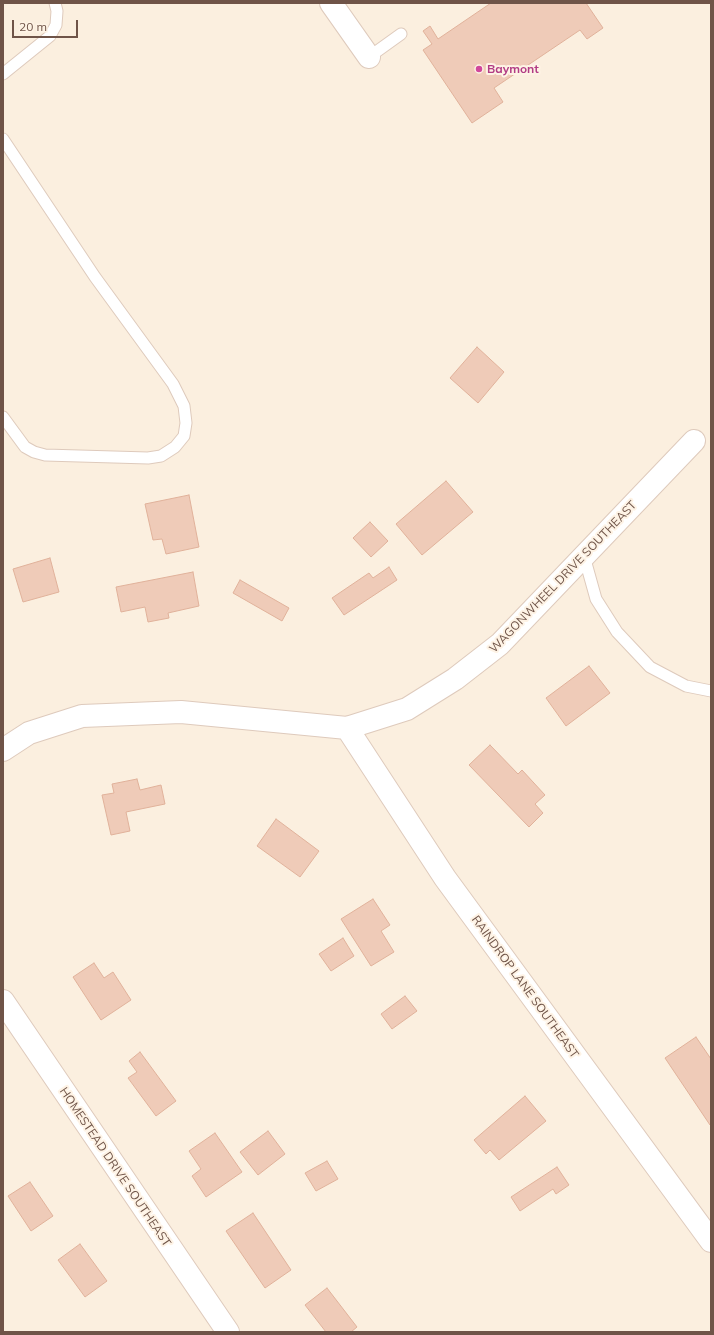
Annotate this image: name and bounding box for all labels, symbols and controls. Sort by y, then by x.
scale bar [14,12,80,38]
text: 20 m [19,19,47,34]
place label: Baymont [487,62,539,76]
marker: Baymont [474,64,484,74]
street label: WAGONWHEEL DRIVE SOUTHEAST [486,498,640,656]
street label: RAINDROP LANE SOUTHEAST [468,913,582,1061]
street label: HOMESTEAD DRIVE SOUTHEAST [56,1085,174,1249]

